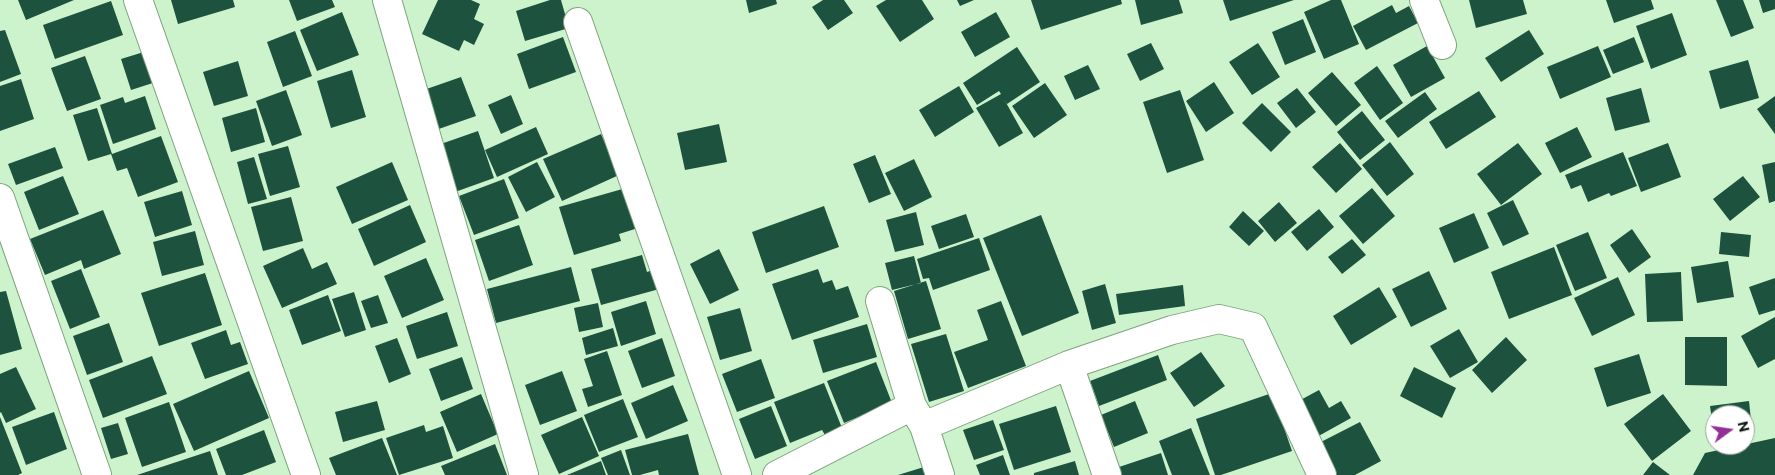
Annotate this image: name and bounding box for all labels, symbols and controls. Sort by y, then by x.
north arrow [1705,405,1755,455]
text: N [1735,419,1754,434]

